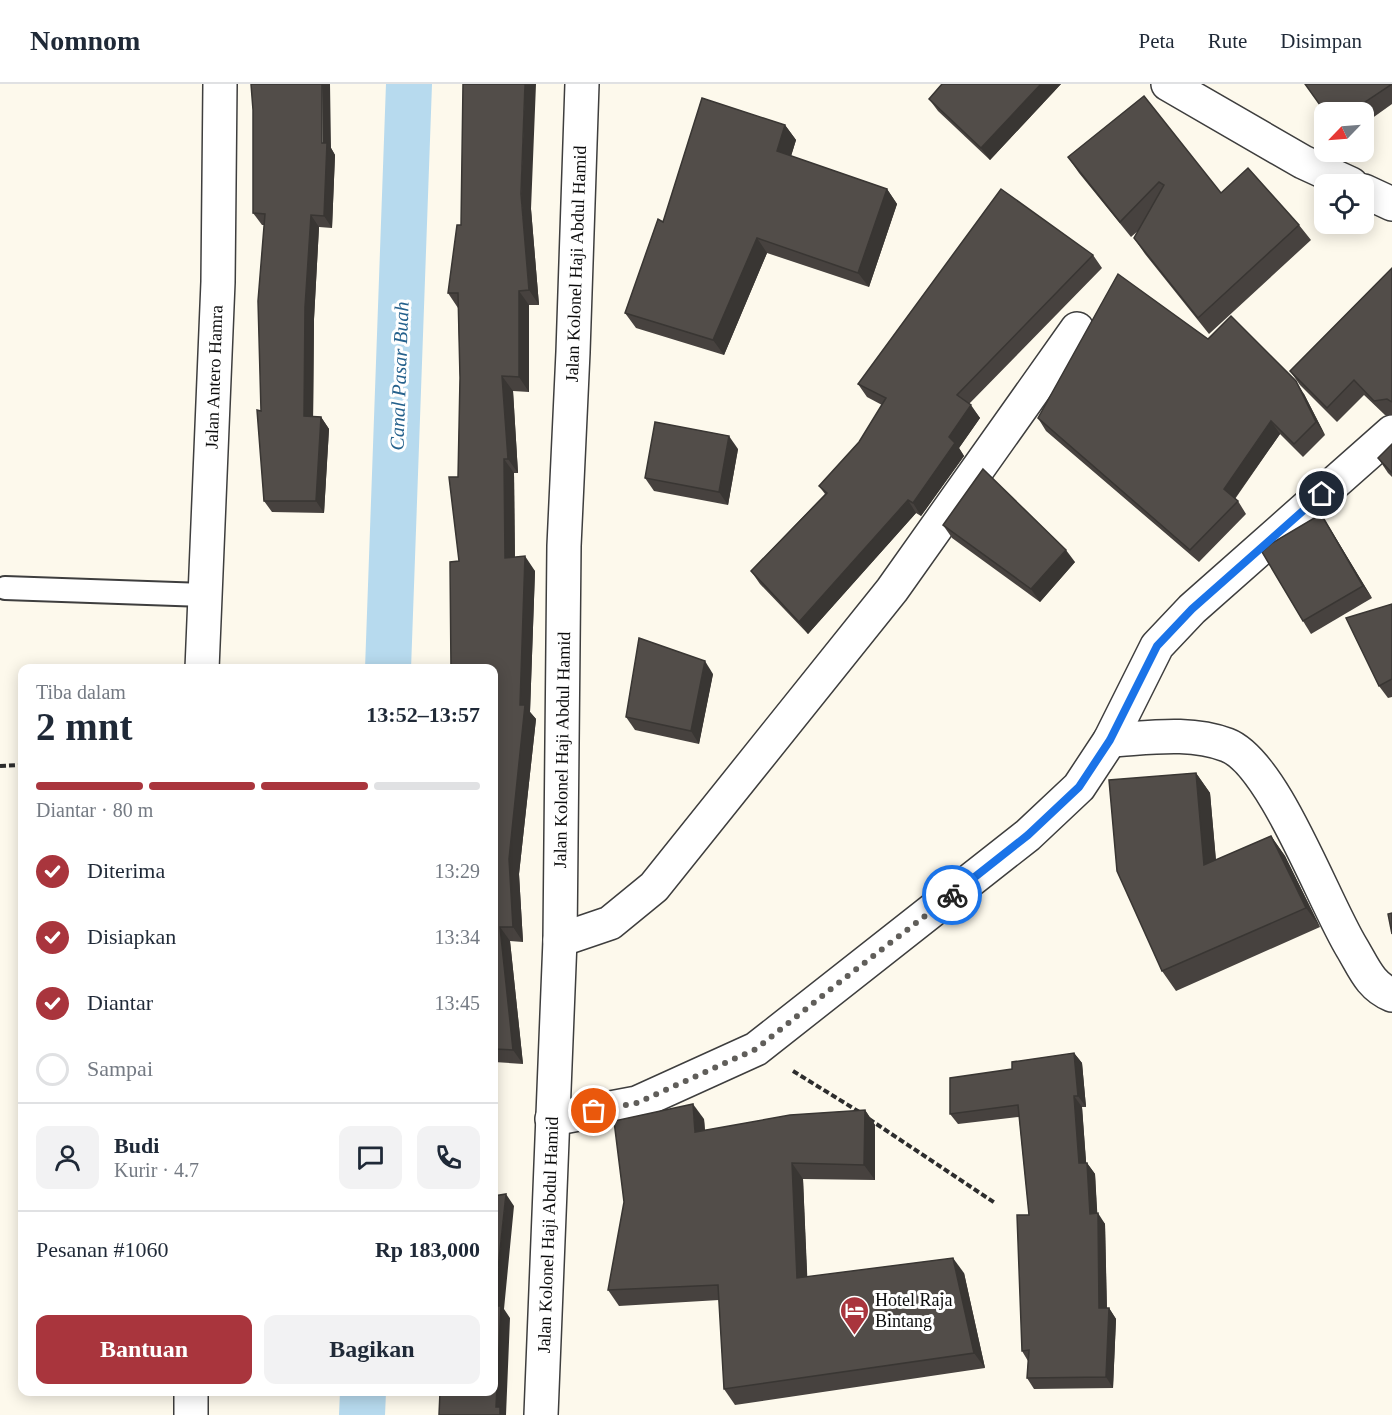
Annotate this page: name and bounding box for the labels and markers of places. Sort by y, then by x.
pin [1296,468,1347,519]
pin [568,1085,619,1136]
place label: Hotel Raja Bintang [875,1290,952,1331]
hotel icon: Hotel Raja Bintang [838,1294,870,1336]

